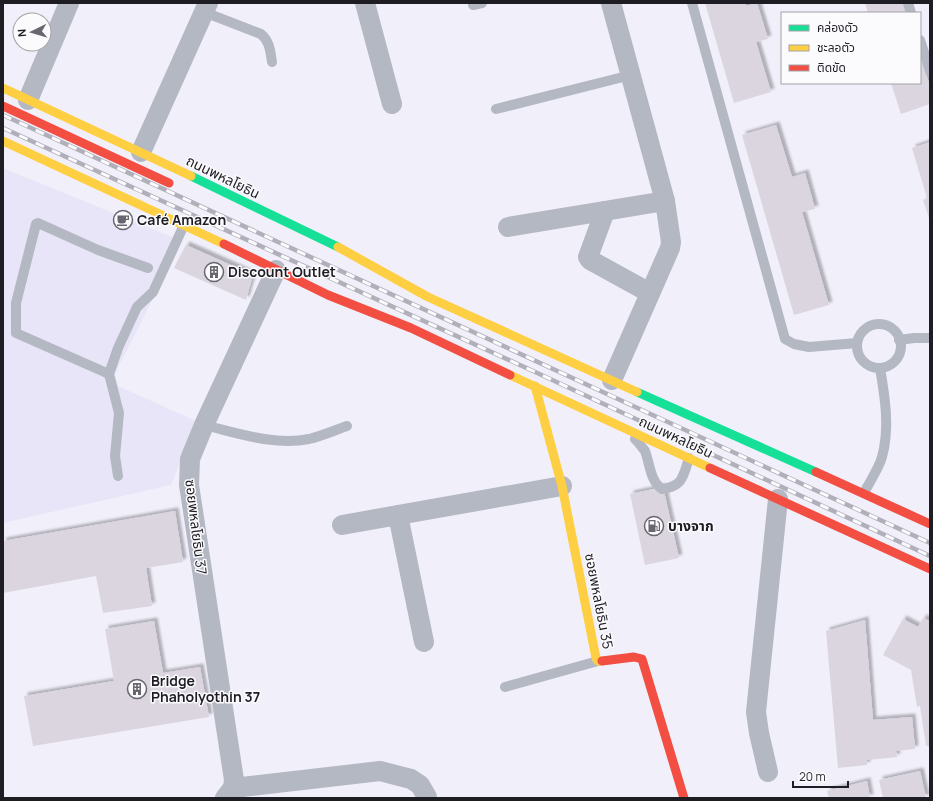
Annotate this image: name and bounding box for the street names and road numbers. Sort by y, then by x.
street label: ถนนพหลโยธิน [183,150,263,203]
street label: ถนนพหลโยธิน [636,411,716,462]
street label: ซอยพหลโยธิน 37 [181,478,212,576]
street label: ซอยพหลโยธิน 35 [581,551,618,650]

